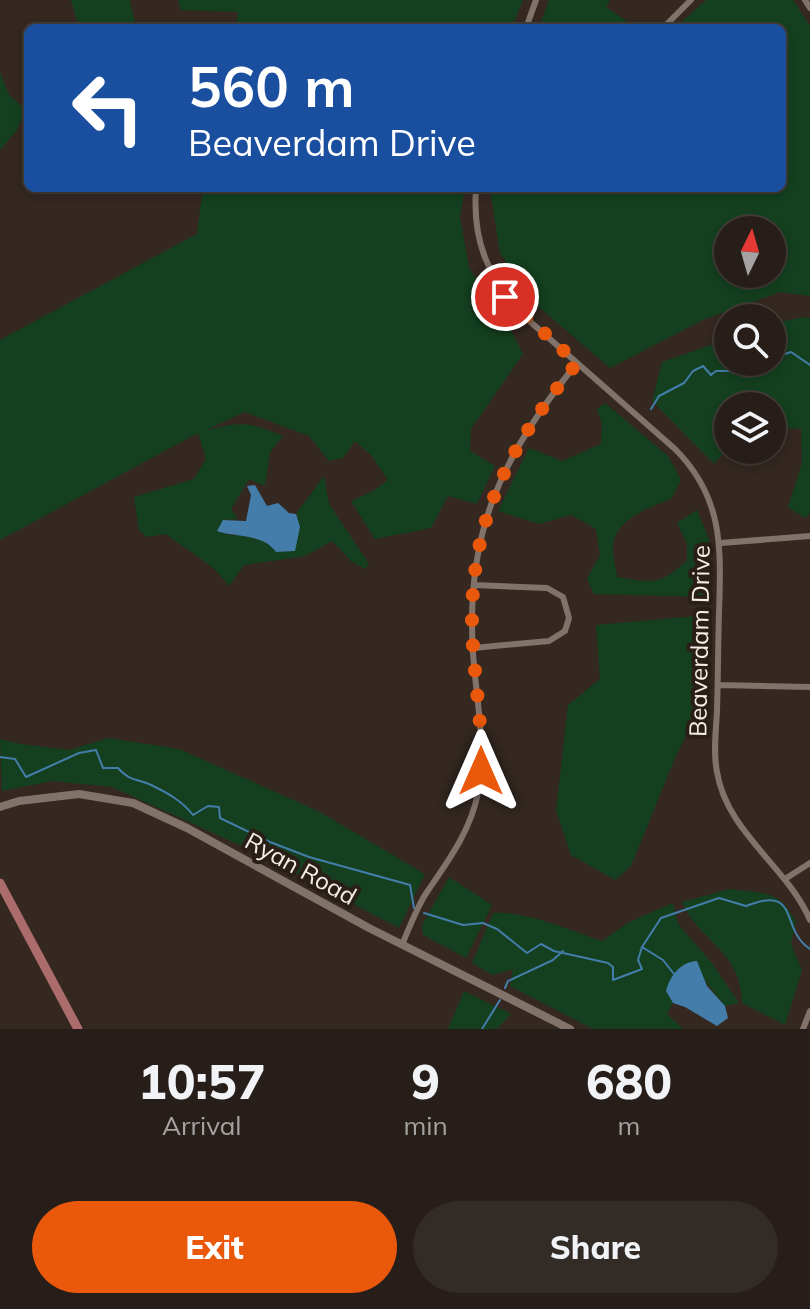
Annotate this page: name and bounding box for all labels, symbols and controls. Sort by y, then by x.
text: 560 m [188,51,355,121]
icon: left [56,56,160,160]
text: Beaverdam Drive [188,120,476,165]
north arrow [714,216,786,288]
map controls [714,216,786,464]
pin [471,263,539,331]
icon: arrive [483,275,527,319]
button: search [714,304,786,376]
button: layers [714,392,786,464]
street label: Beaverdam Drive [682,545,716,737]
position arrow [439,729,523,813]
street label: Ryan Road [240,825,362,911]
text: 10:57 [138,1051,266,1111]
text: 9 [411,1051,440,1111]
text: 680 [586,1051,672,1111]
text: Arrival [162,1109,242,1142]
text: min [404,1109,448,1142]
text: m [617,1109,640,1142]
button: Exit [32,1201,397,1293]
button: Share [413,1201,778,1293]

